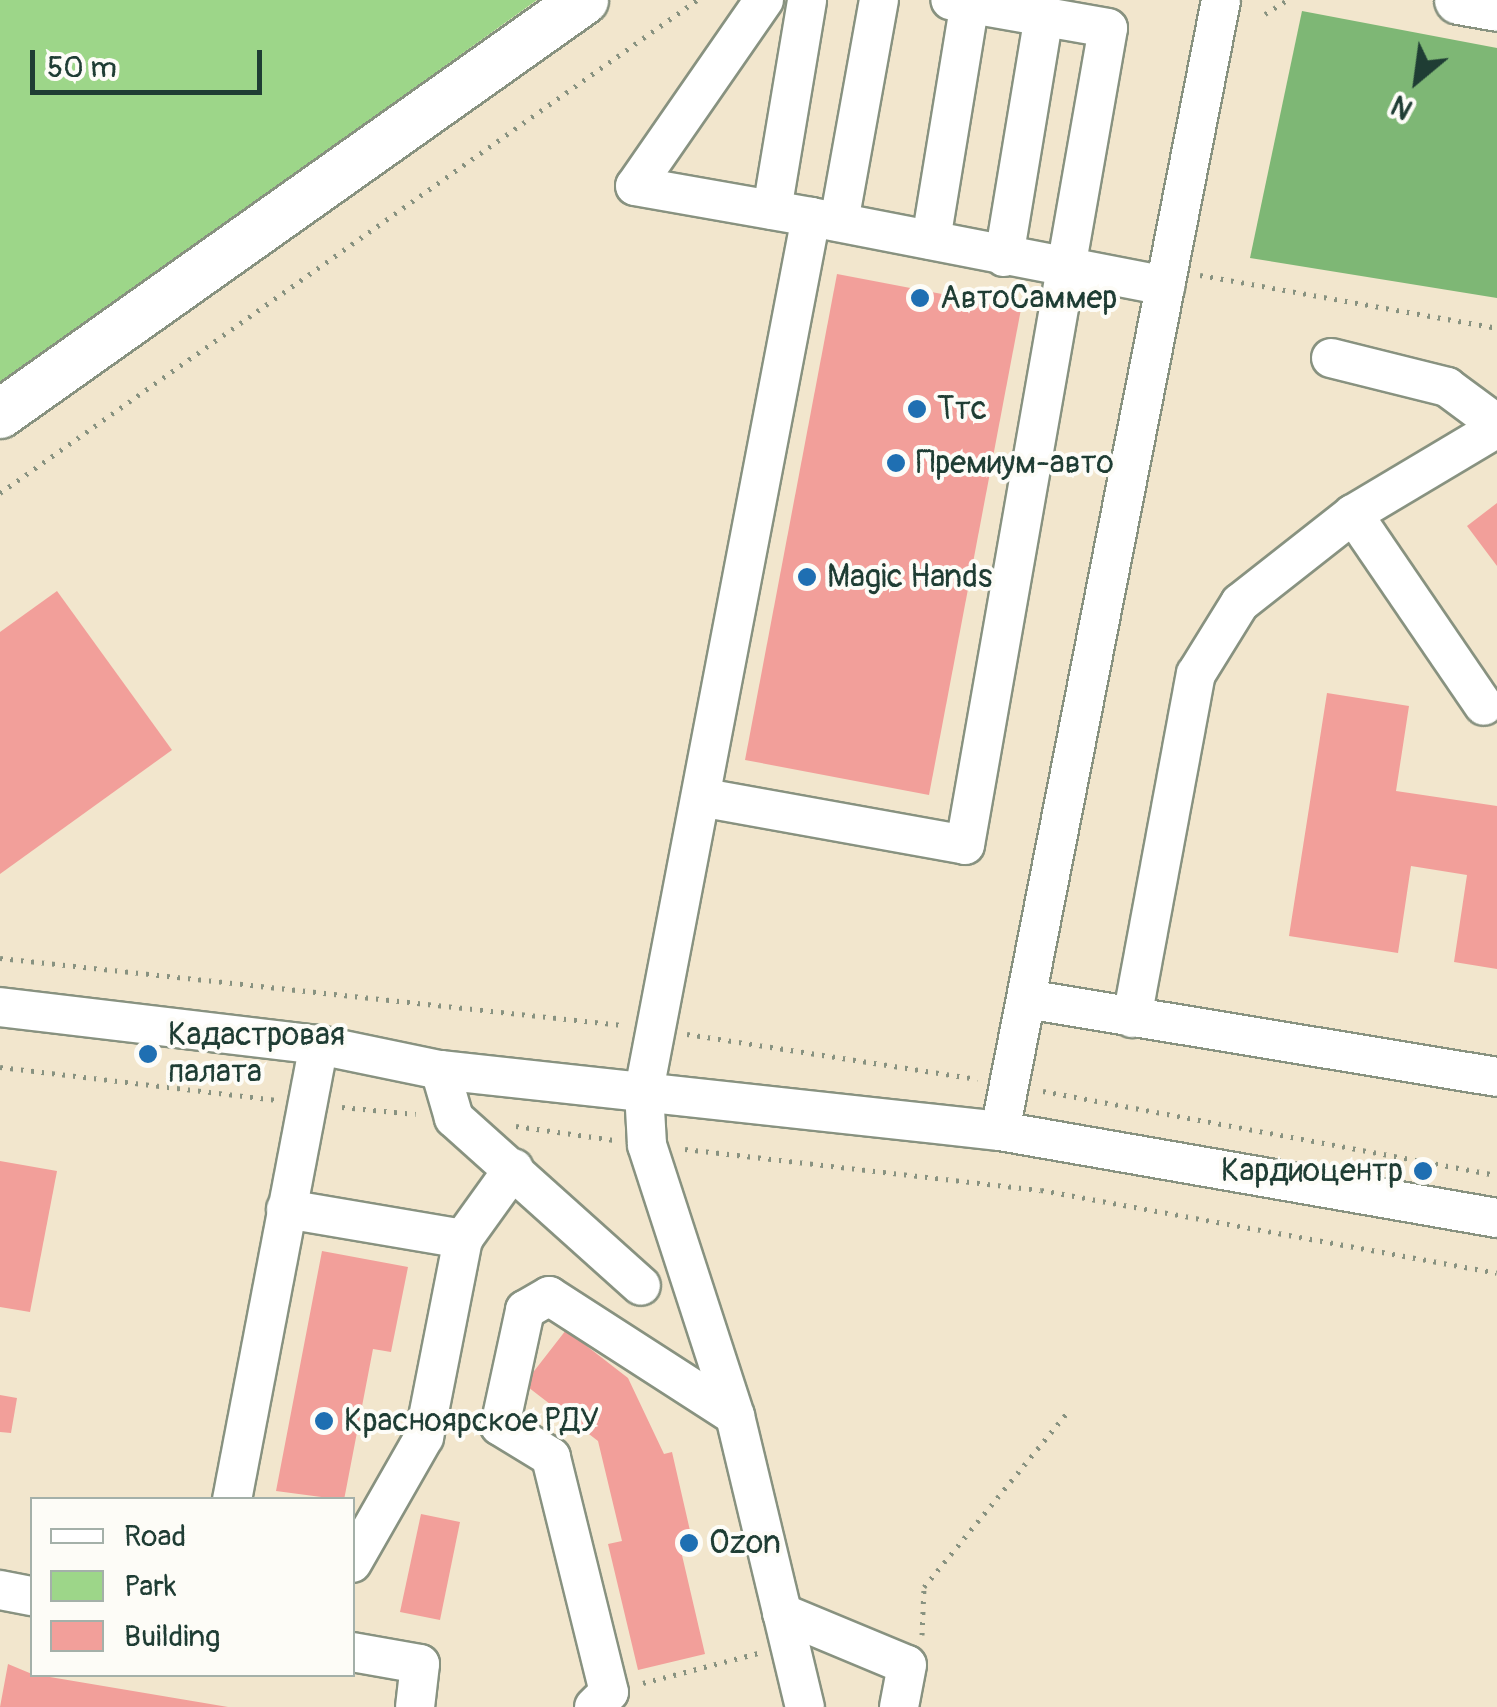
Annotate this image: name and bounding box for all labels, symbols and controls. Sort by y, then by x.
scale bar [35,30,268,92]
north arrow [1367,30,1467,130]
text: 50 m [47,49,117,86]
text: N [1385,87,1419,127]
place label: АвтоСаммер [940,279,1117,317]
marker: АвтоСаммер [909,287,931,309]
place label: Ттс [937,390,987,428]
marker: Ттс [906,398,928,420]
place label: Премиум-авто [916,444,1114,482]
marker: Премиум-авто [885,452,907,474]
place label: Magic Hands [827,558,992,596]
marker: Magic Hands [796,566,818,588]
place label: Кадастровая палата [168,1017,345,1092]
marker: Кадастровая палата [137,1043,159,1065]
place label: Кардиоцентр [1221,1152,1403,1190]
marker: Кардиоцентр [1412,1160,1434,1182]
place label: Красноярское РДУ [344,1402,599,1440]
marker: Красноярское РДУ [313,1410,335,1432]
legend [30,1497,355,1677]
text: Road [124,1518,186,1555]
place label: Ozon [709,1524,781,1562]
marker: Ozon [678,1532,700,1554]
text: Park [124,1568,177,1605]
text: Building [124,1618,220,1655]

